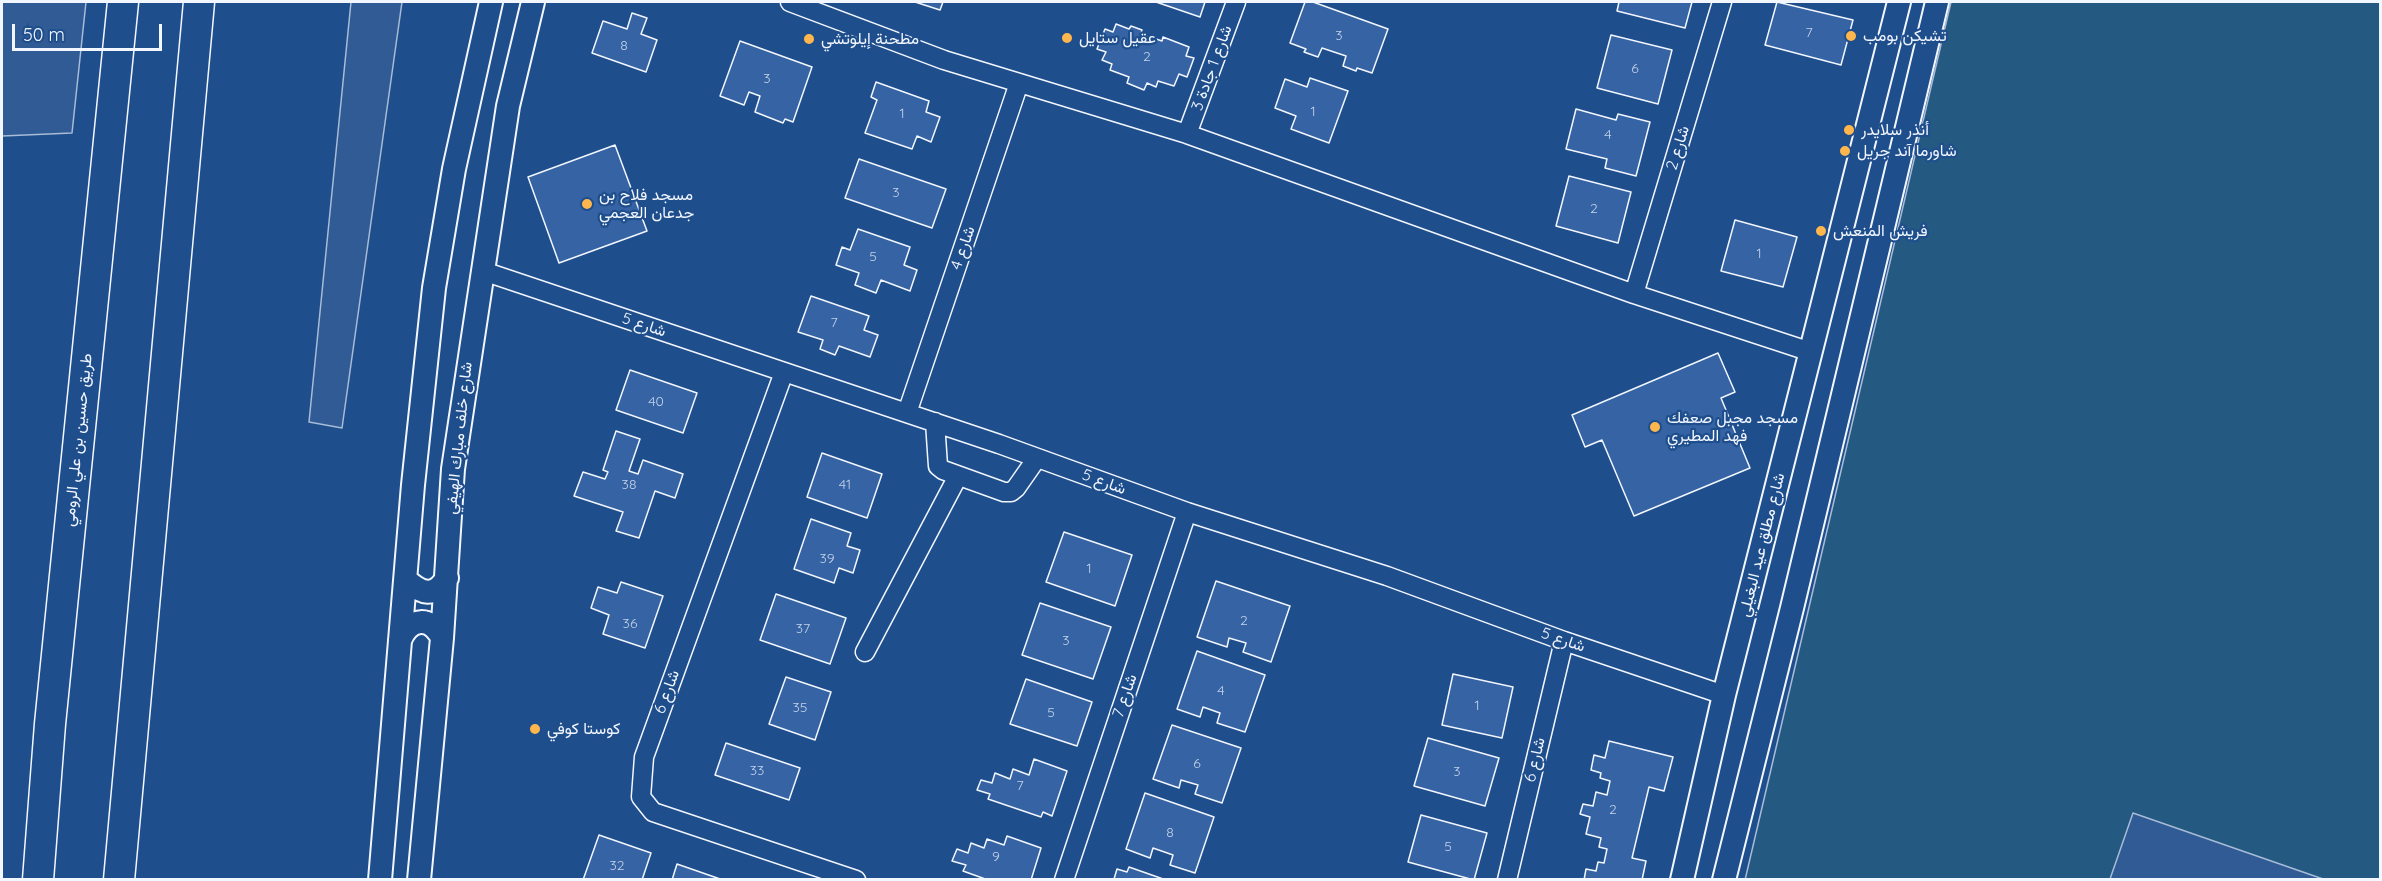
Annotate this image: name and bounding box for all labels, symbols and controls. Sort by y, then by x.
scale bar [15,12,165,50]
text: 50 m [23,23,65,46]
street label: شارع 1 جادة 3 [1188,23,1236,113]
house number: 7 [1805,25,1813,41]
place label: تشيكن بومب [1863,26,1947,46]
place label: عقيل ستايل [1079,28,1156,48]
house number: 3 [1335,28,1343,44]
place label: مطحنة إيلوتشي [821,29,919,49]
marker: تشيكن بومب [1844,29,1858,43]
marker: عقيل ستايل [1060,31,1074,45]
marker: مطحنة إيلوتشي [802,32,816,46]
house number: 8 [620,38,628,54]
house number: 2 [1143,49,1151,65]
house number: 6 [1631,61,1639,77]
house number: 3 [763,71,771,87]
house number: 1 [1310,104,1316,120]
house number: 1 [899,106,905,122]
place label: أنذر سلايدر [1861,120,1929,140]
street label: شارع 2 [1662,123,1694,173]
marker: أنذر سلايدر [1842,123,1856,137]
house number: 4 [1604,127,1612,143]
place label: شاورما آند جريل [1857,141,1957,161]
marker: شاورما آند جريل [1838,144,1852,158]
place label: مسجد فلاح بن جدعان العجمي [599,185,694,223]
house number: 3 [892,185,900,201]
marker: مسجد فلاح بن جدعان العجمي [580,197,594,211]
house number: 2 [1590,201,1598,217]
place label: فريش المنعش [1833,221,1927,241]
street label: شارع 4 [947,224,979,272]
marker: فريش المنعش [1814,224,1828,238]
house number: 1 [1756,246,1762,262]
house number: 5 [869,249,877,265]
street label: شارع 5 [620,309,668,341]
house number: 7 [830,315,838,331]
street label: طريق حسين بن علي الرومي [59,352,97,528]
street label: شارع خلف مبارك الهيفي [441,361,477,515]
house number: 40 [648,394,664,410]
place label: مسجد مجبل صعفك فهد المطيري [1667,408,1798,446]
marker: مسجد مجبل صعفك فهد المطيري [1648,420,1662,434]
street label: شارع 5 [1079,465,1129,499]
street label: شارع مطلق عيد البغيلي [1735,471,1789,619]
house number: 38 [622,477,636,493]
house number: 41 [839,477,851,493]
house number: 39 [819,551,835,567]
house number: 1 [1086,561,1092,577]
house number: 2 [1240,613,1248,629]
house number: 36 [623,616,637,632]
house number: 37 [796,621,810,637]
street label: شارع 5 [1538,624,1588,656]
house number: 3 [1062,633,1070,649]
street label: شارع 6 [650,668,684,716]
street label: شارع 7 [1109,672,1141,720]
house number: 4 [1217,683,1225,699]
house number: 1 [1474,698,1480,714]
house number: 35 [793,700,807,716]
house number: 5 [1047,705,1055,721]
place label: كوستا كوفي [547,719,620,739]
marker: كوستا كوفي [528,722,542,736]
street label: شارع 6 [1521,736,1549,784]
house number: 6 [1193,756,1201,772]
house number: 33 [750,763,764,779]
house number: 3 [1453,764,1461,780]
house number: 7 [1016,778,1024,794]
house number: 2 [1609,802,1617,818]
house number: 8 [1166,825,1174,841]
house number: 5 [1444,839,1452,855]
house number: 9 [992,849,1000,865]
house number: 32 [609,858,625,874]

